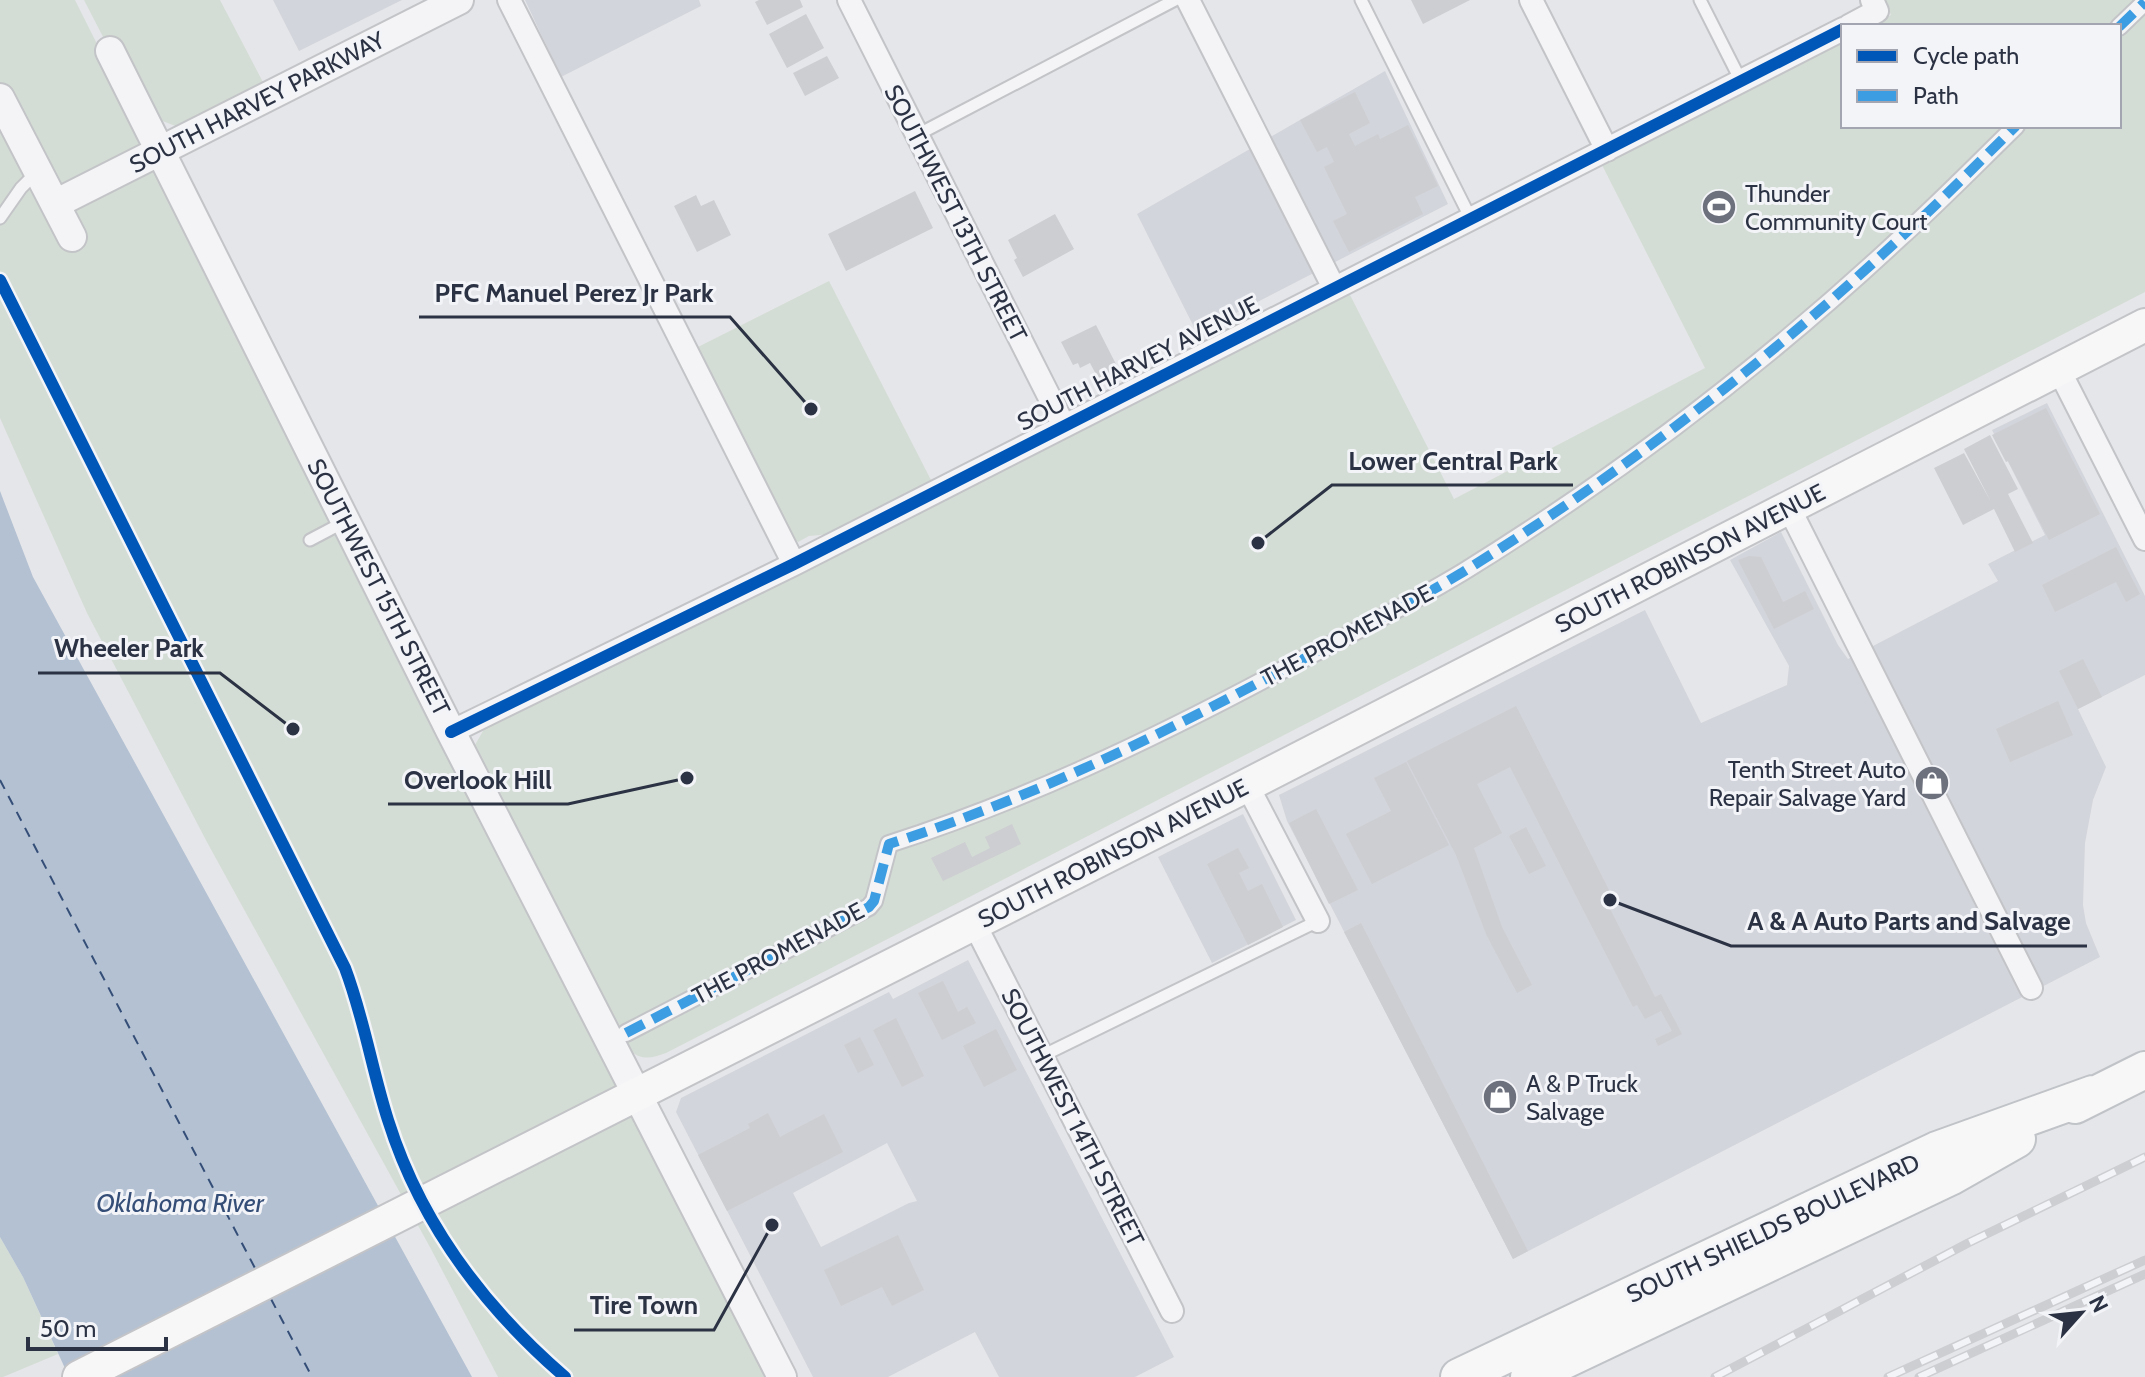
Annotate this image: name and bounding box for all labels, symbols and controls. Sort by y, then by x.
legend [1841,24,2121,128]
street label: SOUTH HARVEY PARKWAY [125,25,390,179]
text: Cycle path [1913,41,2019,70]
street label: SOUTHWEST 13TH STREET [879,80,1034,346]
text: Path [1913,81,1959,110]
place label: Thunder Community Court [1745,179,1927,236]
sports icon: Thunder Community Court [1700,188,1738,226]
callout: PFC Manuel Perez Jr Park [419,267,730,317]
text: PFC Manuel Perez Jr Park [434,277,714,309]
street label: SOUTH HARVEY AVENUE [1012,289,1264,437]
callout: Lower Central Park [1332,435,1573,485]
text: Lower Central Park [1348,445,1558,477]
street label: SOUTHWEST 15TH STREET [302,454,457,720]
street label: SOUTH ROBINSON AVENUE [1550,477,1830,639]
street label: THE PROMENADE [1256,578,1438,692]
callout: Wheeler Park [38,623,220,673]
text: Wheeler Park [54,632,204,664]
callout: Overlook Hill [388,754,568,804]
place label: Tenth Street Auto Repair Salvage Yard [1709,755,1906,812]
text: Overlook Hill [404,764,552,796]
shop icon: Tenth Street Auto Repair Salvage Yard [1913,764,1951,802]
street label: SOUTH ROBINSON AVENUE [973,772,1253,934]
street label: THE PROMENADE [687,896,869,1010]
callout: A & A Auto Parts and Salvage [1731,896,2087,946]
text: A & A Auto Parts and Salvage [1747,905,2071,937]
street label: SOUTHWEST 14TH STREET [995,983,1151,1251]
place label: A & P Truck Salvage [1526,1069,1638,1126]
shop icon: A & P Truck Salvage [1481,1078,1519,1116]
street label: SOUTH SHIELDS BOULEVARD [1622,1147,1924,1309]
water label: Oklahoma River [96,1187,265,1219]
north arrow [2041,1273,2121,1353]
callout: Tire Town [574,1280,714,1330]
text: Tire Town [590,1289,698,1321]
text: N [2083,1291,2114,1317]
scale bar [28,1301,166,1351]
text: 50 m [40,1314,96,1343]

